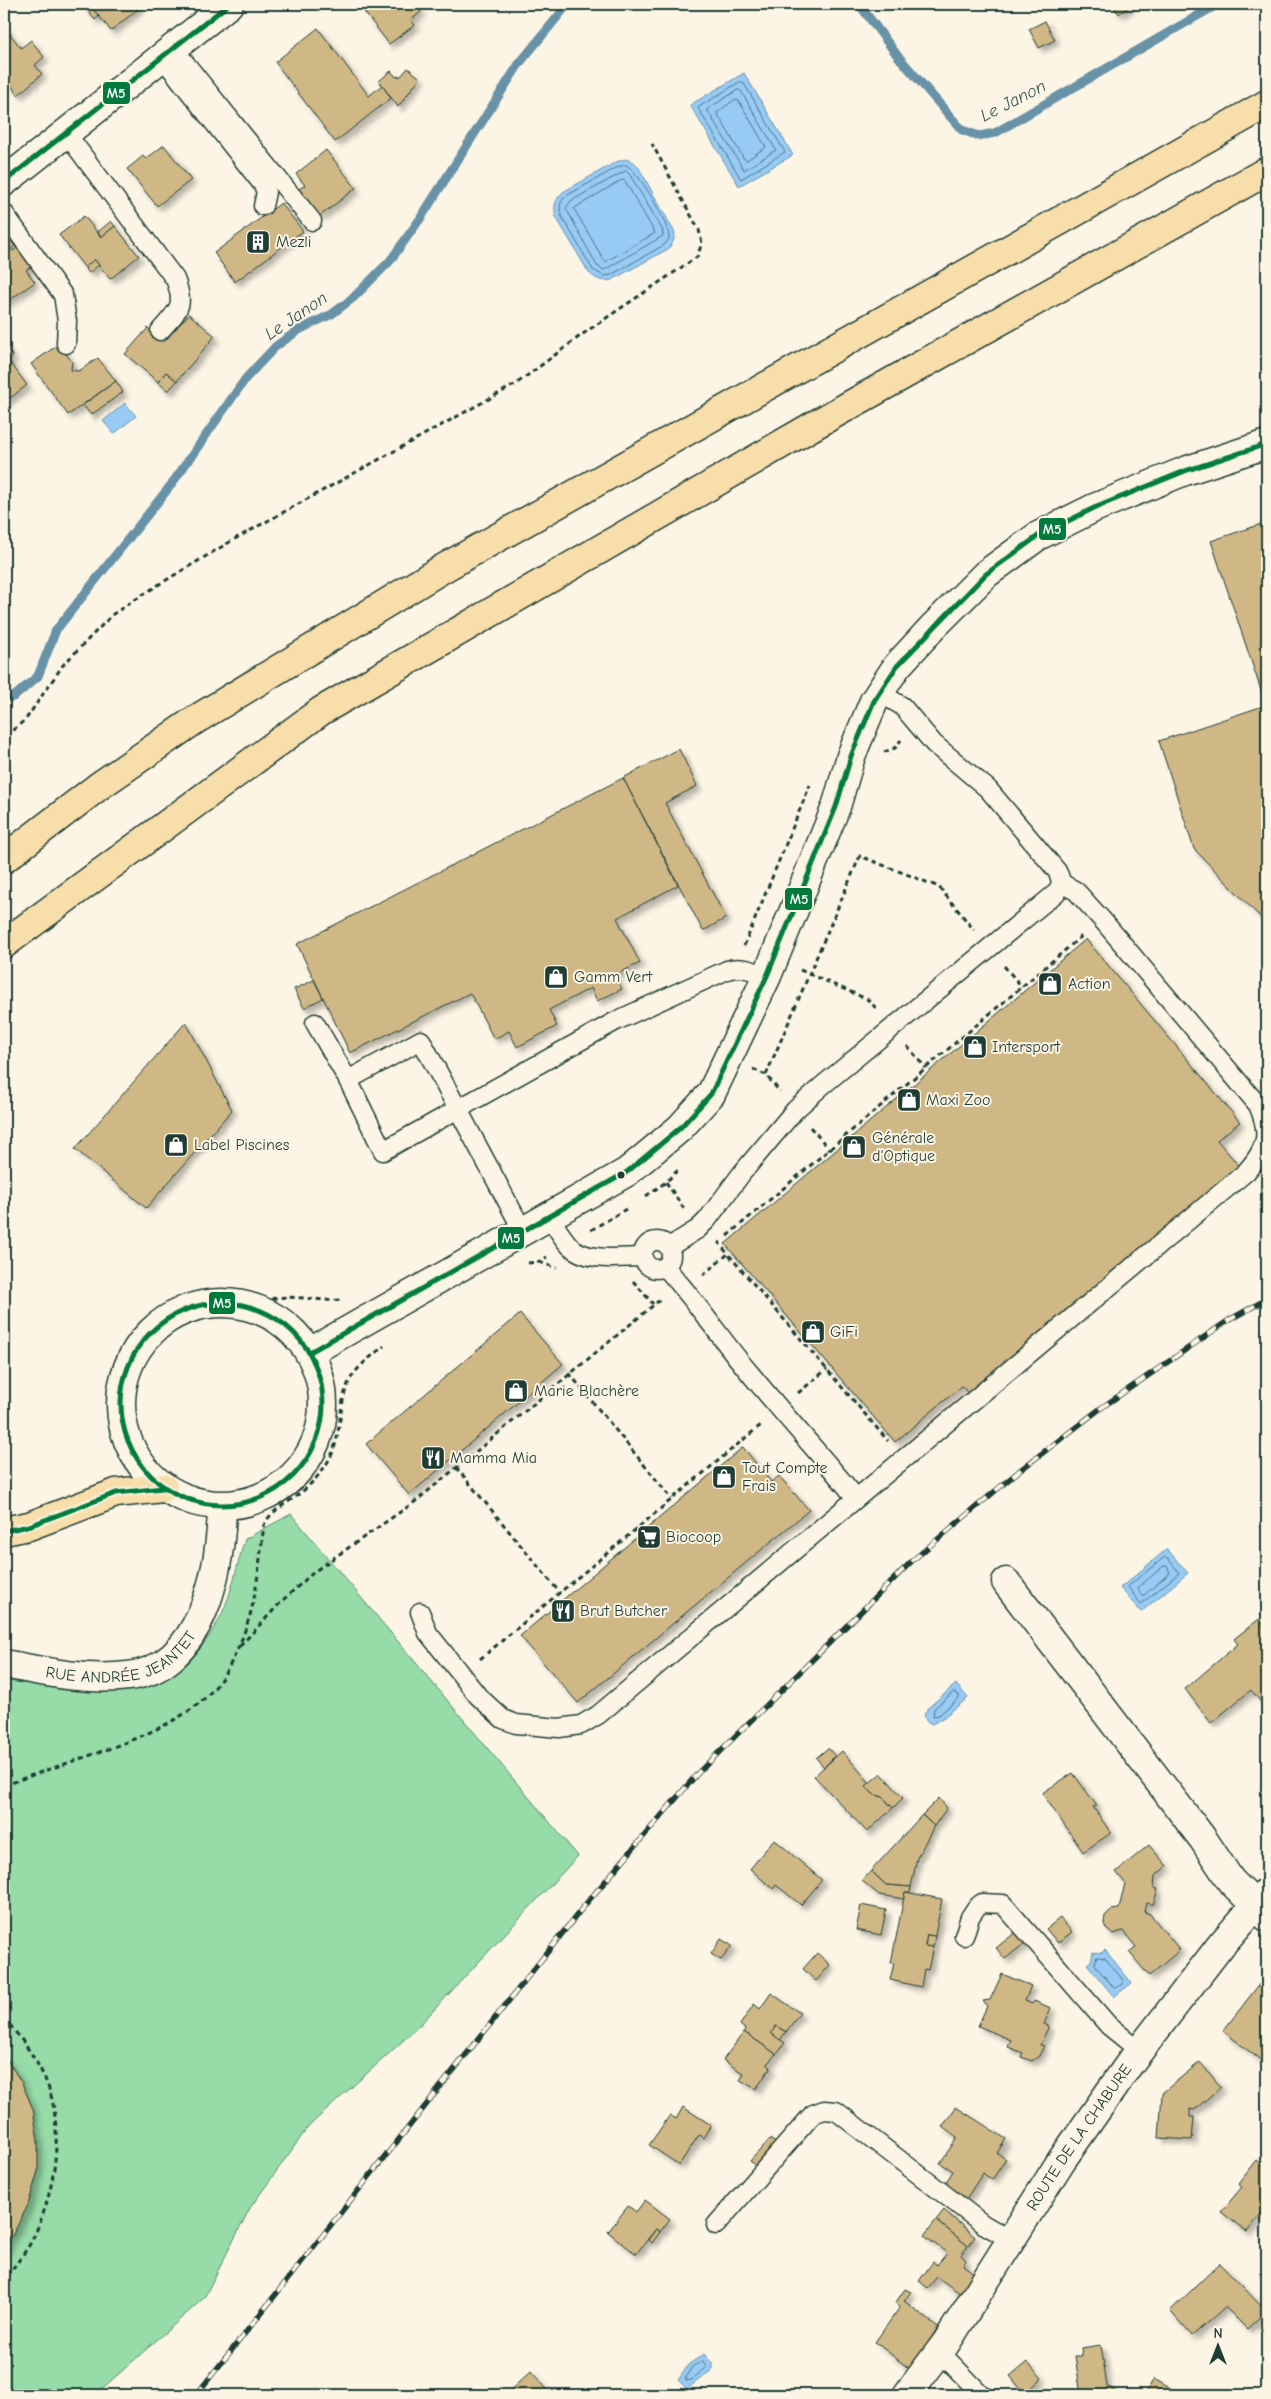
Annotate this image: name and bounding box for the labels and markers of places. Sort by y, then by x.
building icon: Mezli [245,229,271,255]
place label: Mezli [276,233,312,251]
shop icon: Gamm Vert [543,964,569,990]
place label: Gamm Vert [574,968,653,986]
shop icon: Action [1037,971,1063,997]
place label: Action [1068,975,1111,993]
shop icon: Intersport [962,1034,988,1060]
place label: Intersport [992,1038,1061,1056]
shop icon: Maxi Zoo [896,1087,922,1113]
place label: Maxi Zoo [926,1091,990,1109]
place label: Générale d'Optique [872,1129,935,1165]
shop icon: Label Piscines [163,1132,189,1158]
shop icon: Générale d'Optique [841,1134,867,1160]
place label: Label Piscines [194,1136,290,1154]
unlabelled marker [616,1170,626,1180]
shop icon: GiFi [800,1319,826,1345]
place label: GiFi [830,1323,858,1341]
shop icon: Marie Blachère [503,1378,529,1404]
place label: Marie Blachère [534,1382,639,1400]
restaurant icon: Mamma Mia [420,1445,446,1471]
place label: Mamma Mia [450,1449,537,1467]
place label: Tout Compte Frais [742,1459,827,1495]
shop icon: Tout Compte Frais [711,1464,737,1490]
supermarket icon: Biocoop [636,1524,662,1550]
place label: Biocoop [666,1528,721,1546]
restaurant icon: Brut Butcher [550,1598,576,1624]
place label: Brut Butcher [580,1602,668,1620]

